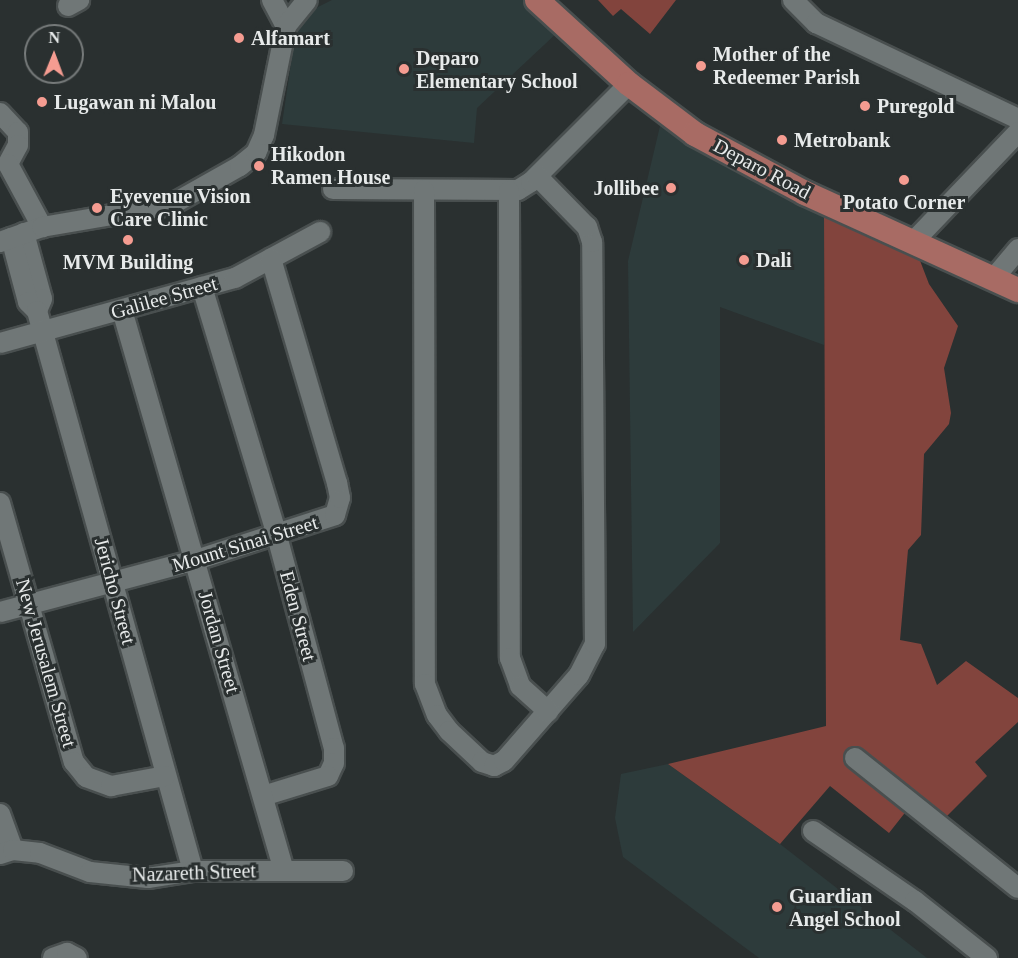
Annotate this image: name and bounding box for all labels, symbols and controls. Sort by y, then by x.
north arrow [24,24,84,84]
place label: Alfamart [251,26,330,50]
text: N [48,29,60,46]
marker: Alfamart [232,31,246,45]
place label: Mother of the Redeemer Parish [713,42,860,89]
place label: Deparo Elementary School [416,46,578,93]
marker: Mother of the Redeemer Parish [694,59,708,73]
marker: Deparo Elementary School [397,62,411,76]
place label: Lugawan ni Malou [54,90,216,114]
place label: Puregold [877,94,954,118]
marker: Lugawan ni Malou [35,95,49,109]
marker: Puregold [858,99,872,113]
place label: Metrobank [794,128,890,152]
marker: Metrobank [775,133,789,147]
street label: Deparo Road [710,134,814,204]
place label: Hikodon Ramen House [271,142,390,189]
marker: Hikodon Ramen House [252,159,266,173]
marker: Potato Corner [897,173,911,187]
place label: Jollibee [593,176,659,200]
marker: Jollibee [664,181,678,195]
place label: Eyevenue Vision Care Clinic [110,184,251,231]
place label: Potato Corner [843,190,965,214]
marker: Eyevenue Vision Care Clinic [88,199,106,217]
marker: MVM Building [121,233,135,247]
place label: Dali [756,248,792,272]
place label: MVM Building [63,250,193,274]
marker: Dali [737,253,751,267]
street label: Galilee Street [108,271,220,325]
street label: Mount Sinai Street [169,510,321,578]
street label: Jericho Street [89,535,141,647]
street label: Eden Street [274,568,322,664]
street label: New Jerusalem Street [10,576,82,750]
street label: Jordan Street [193,588,245,696]
street label: Nazareth Street [132,859,256,887]
place label: Guardian Angel School [789,884,901,931]
marker: Guardian Angel School [770,900,784,914]

